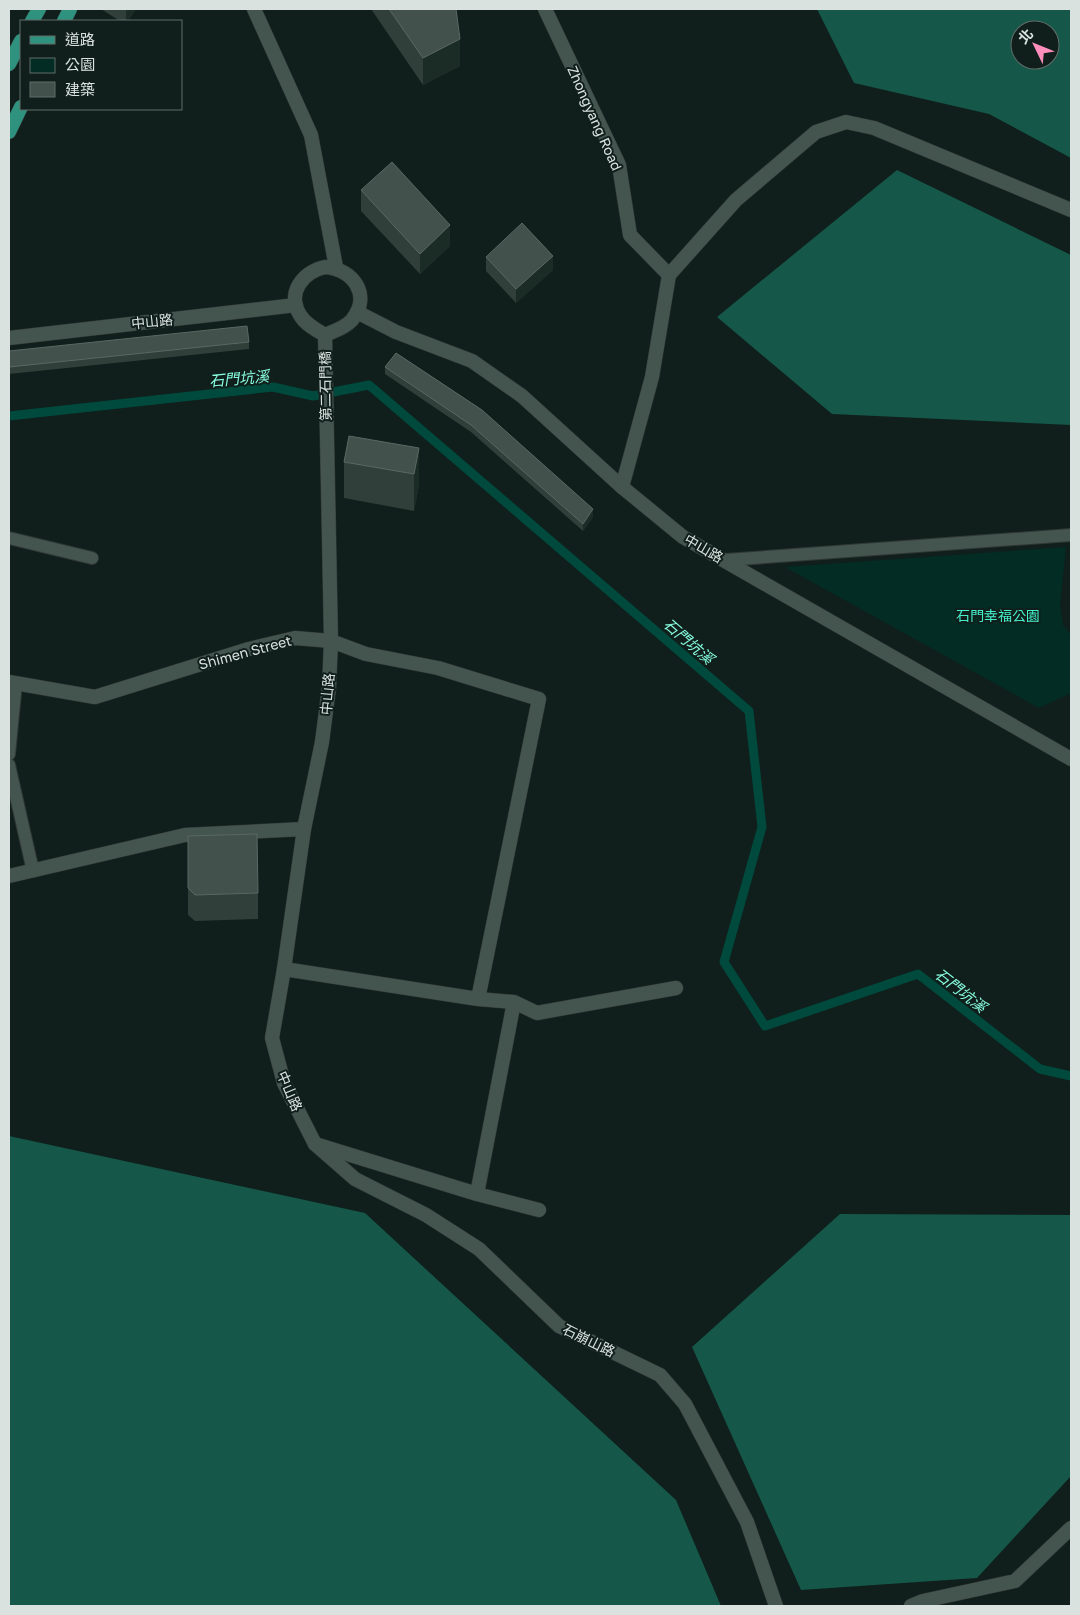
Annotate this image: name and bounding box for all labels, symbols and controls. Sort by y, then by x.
legend [20,20,182,110]
north arrow [1010,20,1060,70]
text: 北 [1014,25,1036,47]
text: 道路 [65,30,95,48]
text: 公園 [65,55,95,73]
street label: Zhongyang Road [564,63,626,173]
text: 建築 [65,80,95,98]
street label: 中山路 [130,310,174,332]
street label: 第二石門橋 [316,351,334,421]
water label: 石門坑溪 [208,366,272,390]
street label: 中山路 [682,530,726,566]
park label: 石門幸福公園 [956,607,1040,624]
water label: 石門坑溪 [660,615,719,669]
street label: Shimen Street [197,631,293,673]
street label: 中山路 [317,672,337,716]
water label: 石門坑溪 [932,964,992,1017]
street label: 中山路 [274,1068,306,1114]
street label: 石崩山路 [560,1320,618,1360]

